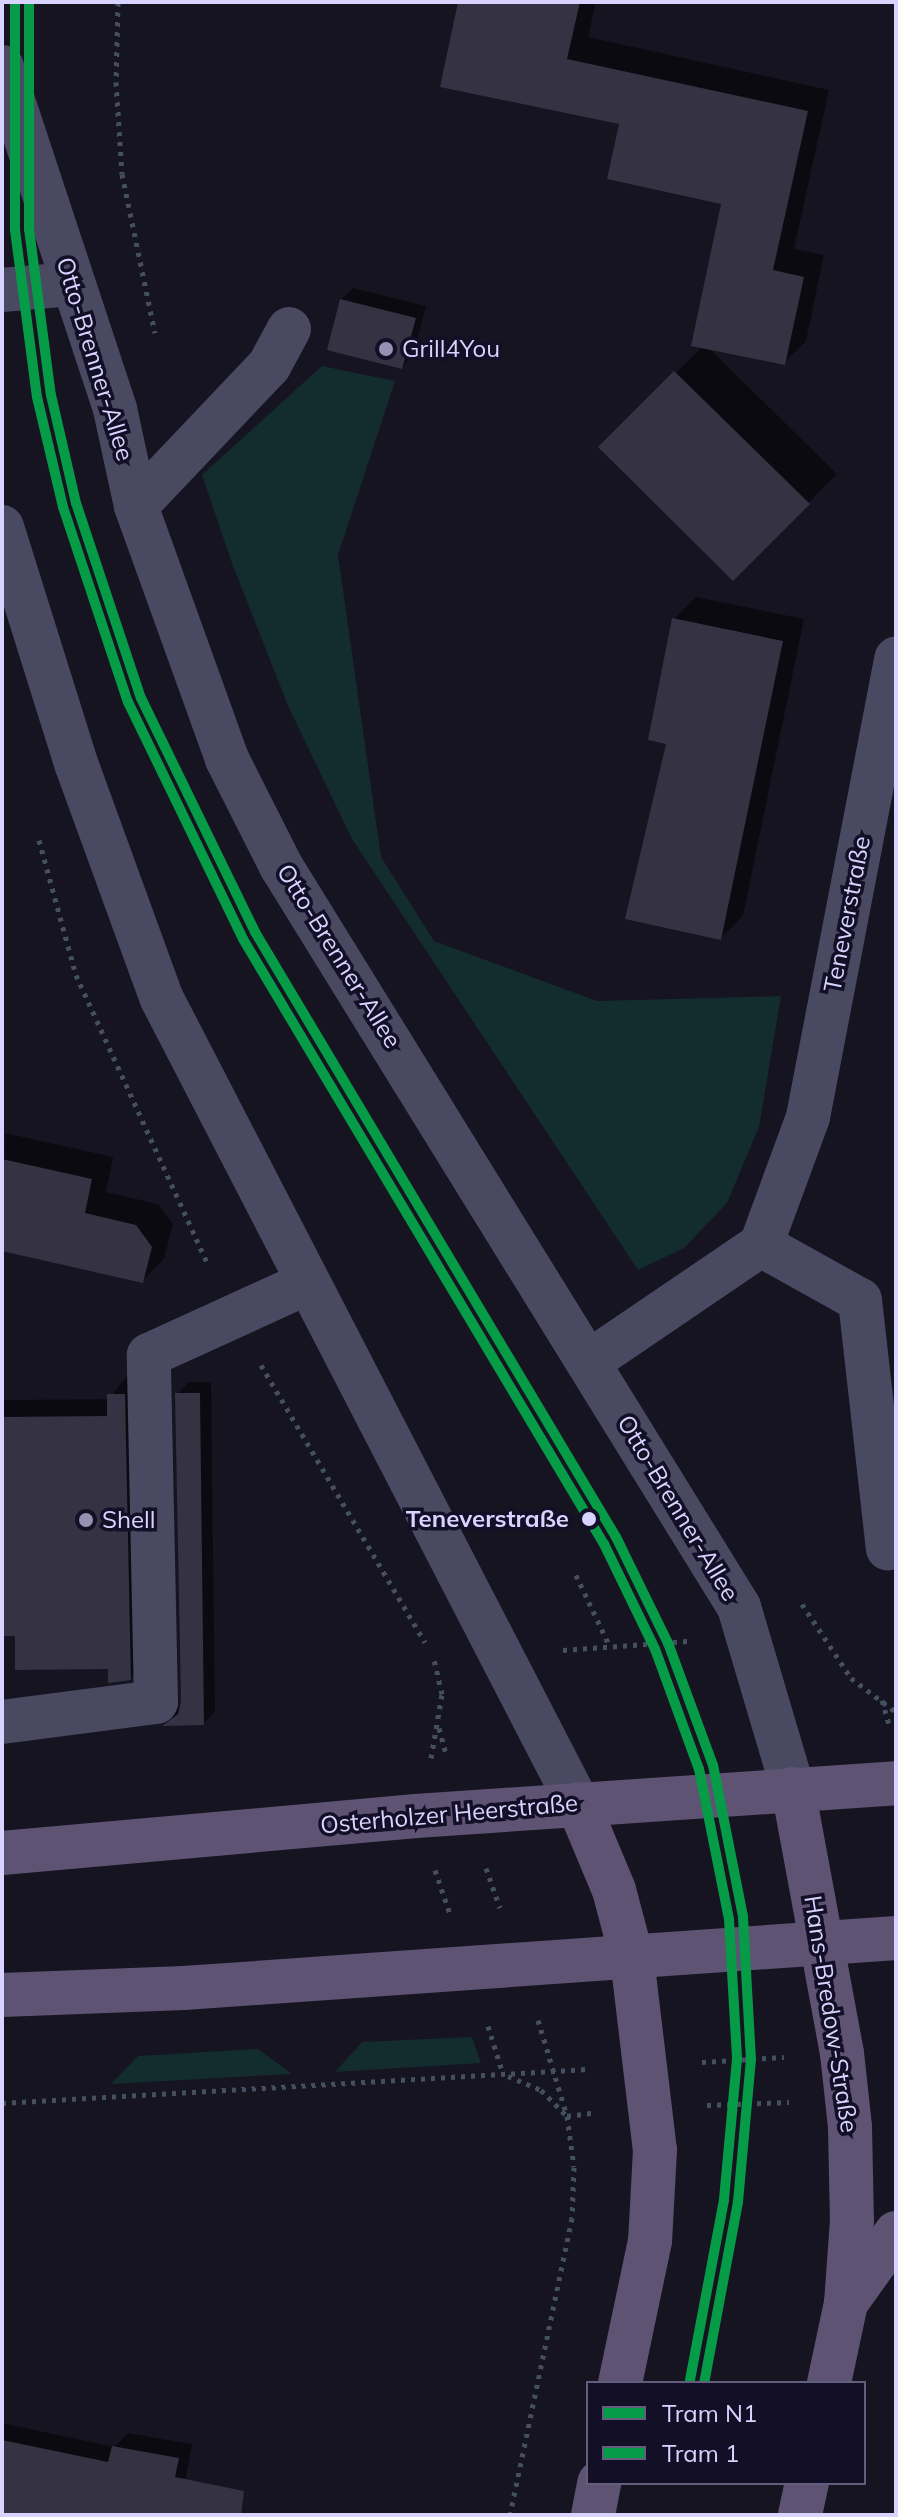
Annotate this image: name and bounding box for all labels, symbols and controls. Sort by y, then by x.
street label: Otto-Brenner-Allee [50,254,140,464]
place label: Grill4You [402,335,500,363]
marker: Grill4You [377,340,395,358]
street label: Teneverstraße [818,834,876,994]
street label: Otto-Brenner-Allee [271,859,407,1053]
street label: Otto-Brenner-Allee [611,1410,745,1606]
place label: Teneverstraße [406,1505,569,1533]
place label: Shell [102,1506,155,1534]
marker: Teneverstraße [576,1506,602,1532]
marker: Shell [77,1511,95,1529]
street label: Osterholzer Heerstraße [319,1788,579,1840]
street label: Hans-Bredow-Straße [798,1893,864,2135]
legend [586,2381,866,2485]
text: Tram N1 [662,2398,757,2428]
text: Tram 1 [662,2438,739,2468]

